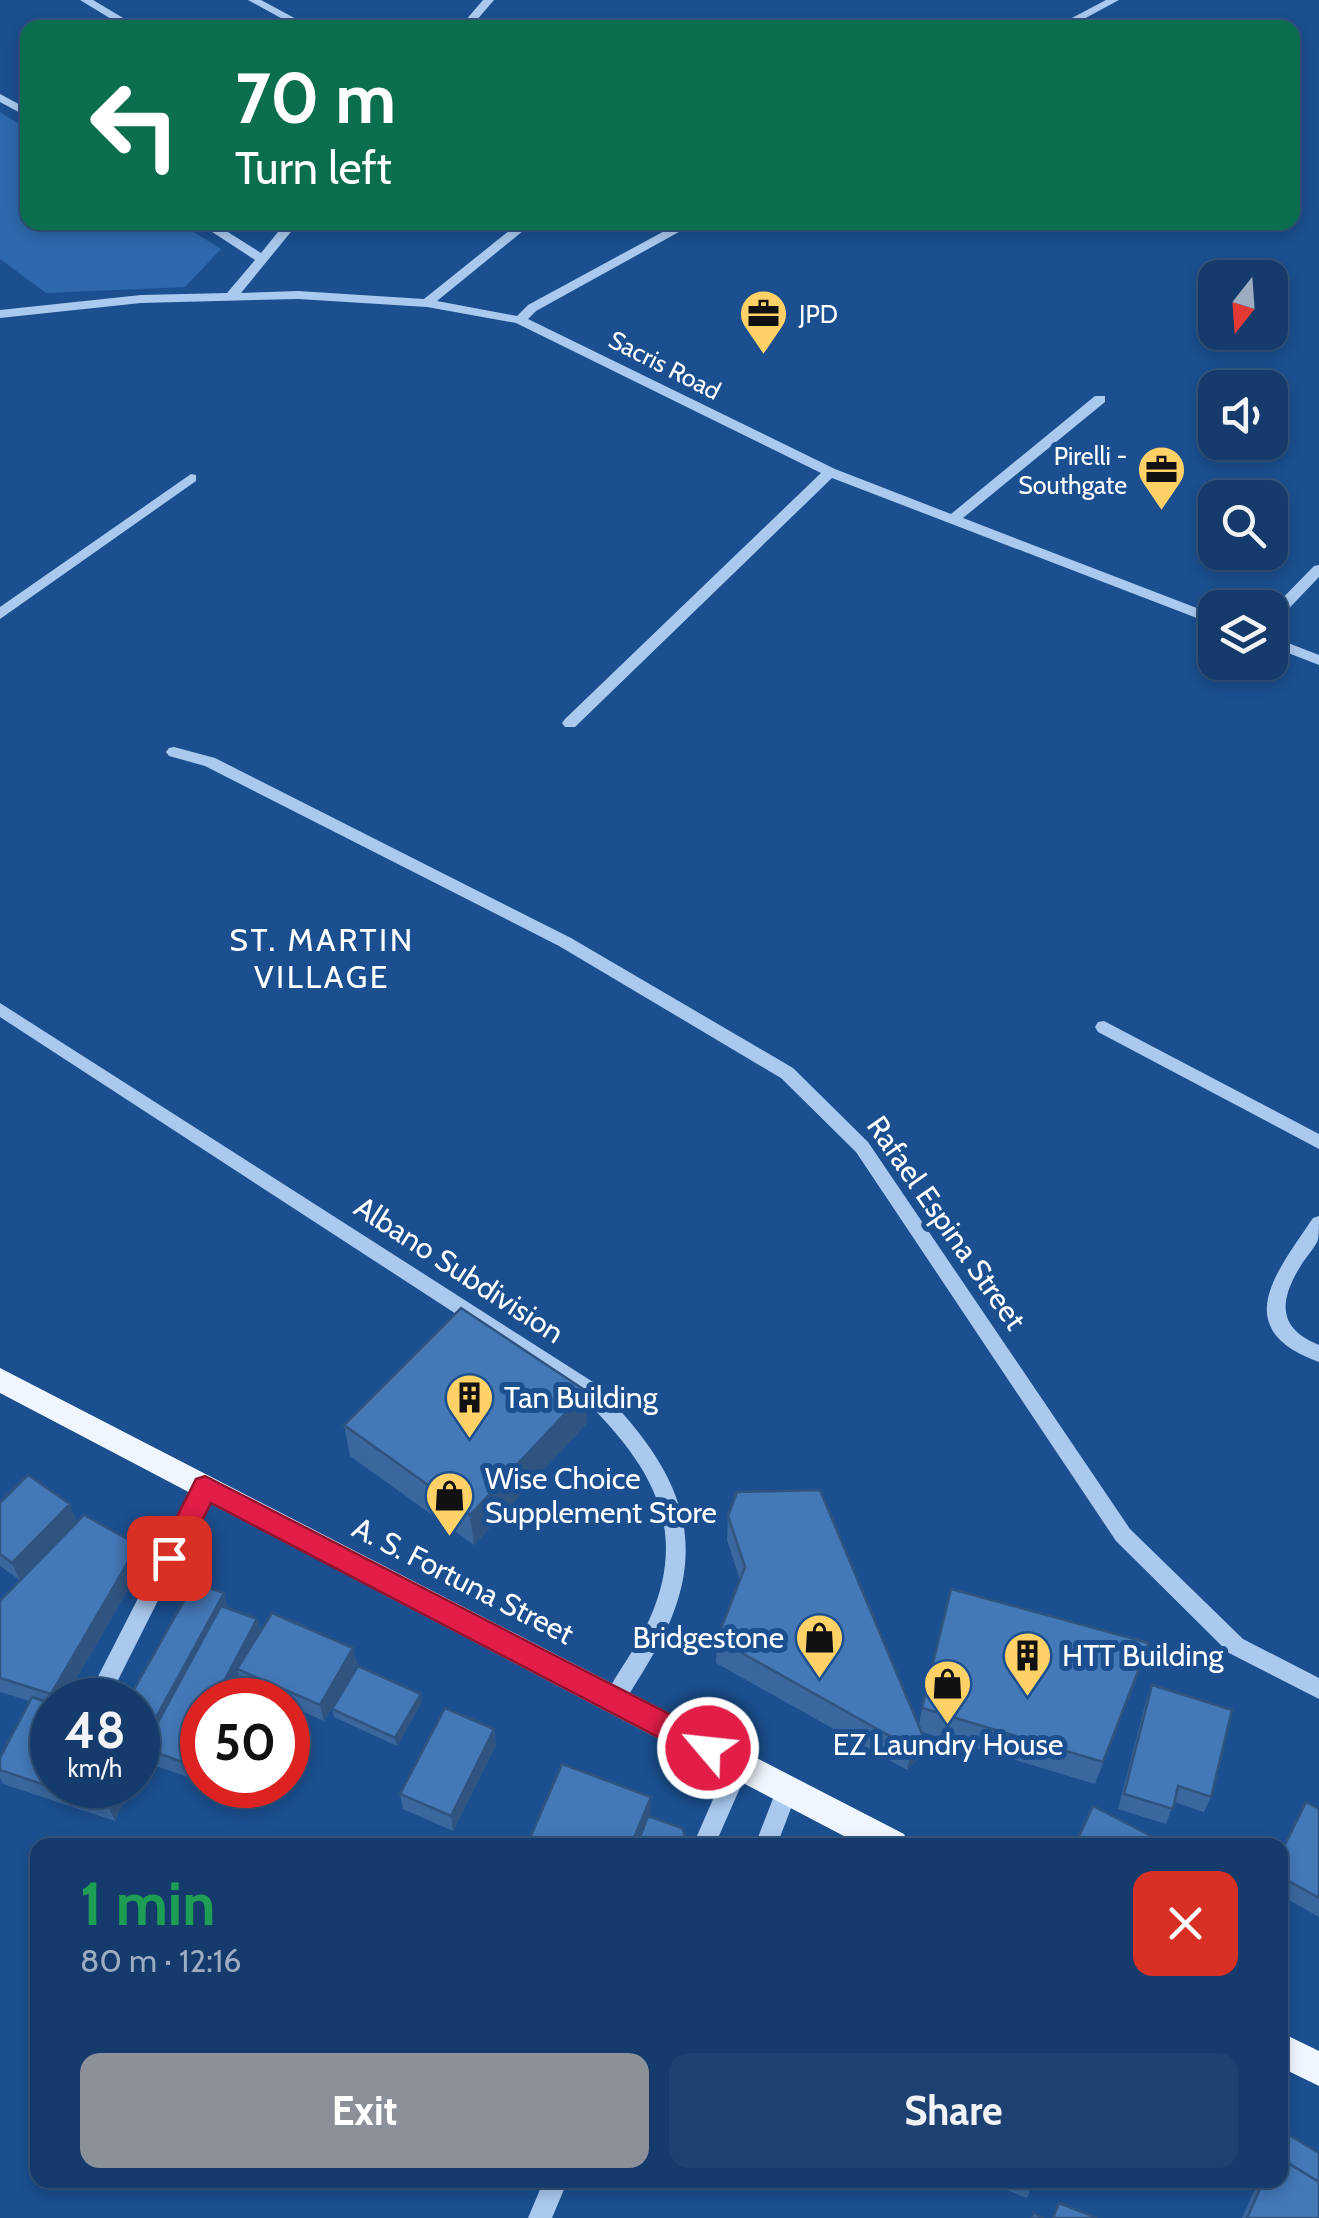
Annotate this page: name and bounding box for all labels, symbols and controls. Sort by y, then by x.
text: 70 m [235,55,396,141]
icon: left [70,60,200,190]
text: Turn left [235,141,392,195]
north arrow [1198,260,1288,350]
map controls [1198,260,1288,680]
office icon: JPD [738,288,790,356]
place label: JPD [798,299,838,329]
street label: Sacris Road [604,324,726,406]
button: sound [1198,370,1288,460]
place label: Pirelli - Southgate [1018,441,1127,500]
office icon: Pirelli - Southgate [1136,444,1188,512]
button: search [1198,480,1288,570]
button: layers [1198,590,1288,680]
district label: ST. MARTIN VILLAGE [229,920,415,996]
street label: Rafael Espina Street [859,1109,1034,1337]
street label: Albano Subdivision [348,1188,571,1351]
building icon: Tan Building [443,1372,495,1440]
place label: Tan Building [504,1379,659,1416]
place label: Wise Choice Supplement Store [485,1460,717,1531]
shop icon: Wise Choice Supplement Store [424,1470,476,1538]
street label: A. S. Fortuna Street [346,1509,580,1652]
pin [127,1516,212,1601]
icon: arrive [142,1531,197,1586]
shop icon: Bridgestone [793,1612,845,1680]
place label: Bridgestone [632,1619,784,1656]
building icon: HTT Building [1001,1630,1053,1698]
place label: HTT Building [1062,1637,1224,1674]
shop icon: EZ Laundry House [922,1658,974,1726]
speed limit sign: 50 [180,1678,310,1808]
position arrow [656,1696,760,1800]
text: 48 [64,1700,126,1761]
place label: EZ Laundry House [833,1726,1063,1763]
text: km/h [68,1753,122,1783]
text: 1 min [80,1867,215,1940]
button: close [1133,1871,1238,1976]
text: 80 m · 12:16 [80,1941,241,1980]
button: Exit [80,2053,649,2168]
button: Share [669,2053,1238,2168]

